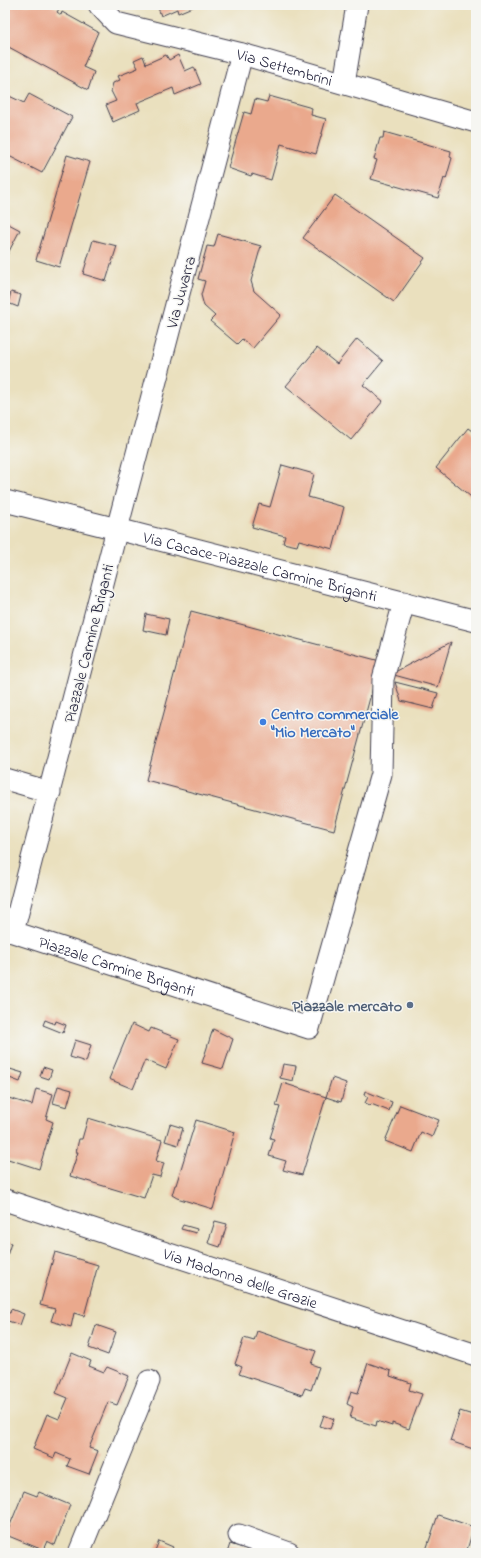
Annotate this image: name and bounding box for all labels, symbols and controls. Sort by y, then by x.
street label: Via Settembrini [233,43,335,94]
street label: Via Juvarra [160,254,203,332]
street label: Via Cacace-Piazzale Carmine Briganti [139,526,379,609]
street label: Piazzale Carmine Briganti [59,561,121,725]
place label: Centro commerciale "Mio Mercato" [270,703,399,745]
marker: Centro commerciale "Mio Mercato" [258,717,268,727]
street label: Piazzale Carmine Briganti [35,931,198,1004]
place label: Piazzale mercato [292,995,402,1019]
marker: Piazzale mercato [405,1000,415,1010]
street label: Via Madonna delle Grazie [159,1243,321,1316]

